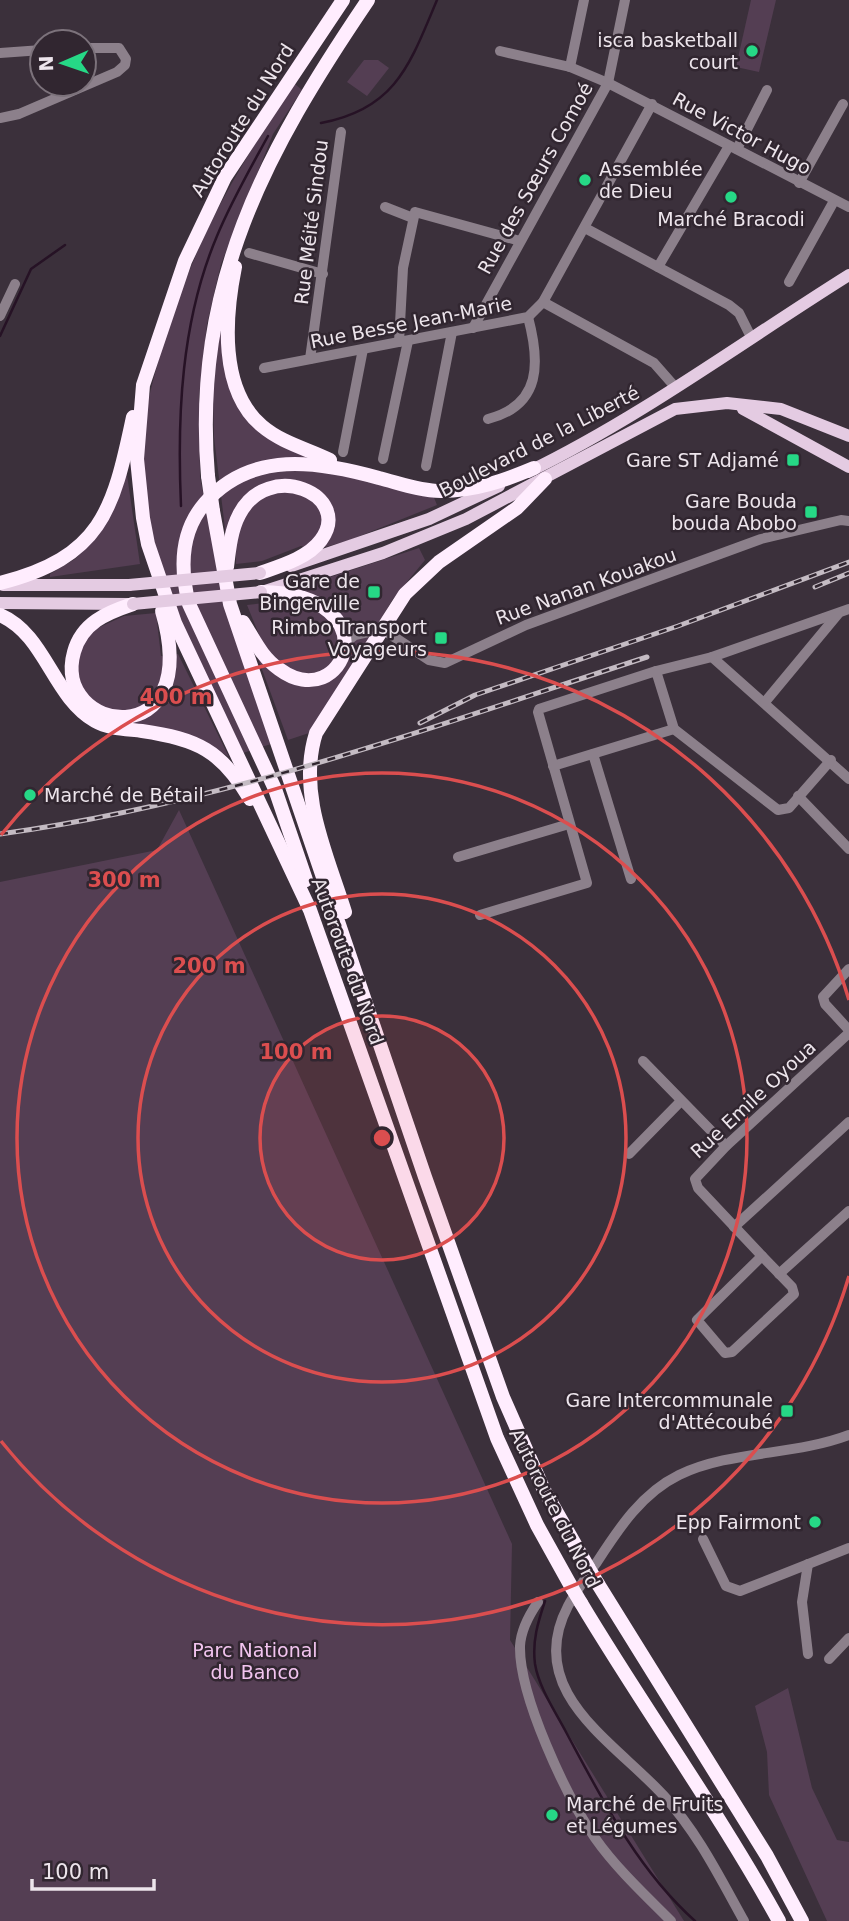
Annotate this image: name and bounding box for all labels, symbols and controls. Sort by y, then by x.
north arrow [28,28,98,98]
place label: isca basketball court [597,29,738,73]
street label: Autoroute du Nord [186,40,298,200]
marker: isca basketball court [744,43,760,59]
text: N [35,55,57,72]
street label: Rue des Sœurs Comoé [473,78,597,278]
street label: Rue Victor Hugo [669,87,815,179]
street label: Rue Méité Sindou [290,138,332,306]
place label: Assemblée de Dieu [599,158,703,202]
marker: Assemblée de Dieu [577,172,593,188]
marker: Marché Bracodi [723,189,739,205]
place label: Marché Bracodi [657,208,805,230]
street label: Rue Besse Jean-Marie [308,292,514,352]
street label: Boulevard de la Liberté [435,381,643,501]
place label: Gare ST Adjamé [626,449,779,471]
marker: Gare ST Adjamé [785,452,801,468]
place label: Gare Bouda bouda Abobo [671,490,797,534]
marker: Gare Bouda bouda Abobo [803,504,819,520]
street label: Rue Nanan Kouakou [493,543,679,629]
place label: Gare de Bingerville [259,570,360,614]
marker: Gare de Bingerville [366,584,382,600]
place label: Rimbo Transport Voyageurs [271,616,427,660]
marker: Rimbo Transport Voyageurs [433,630,449,646]
text: 400 m [139,685,213,709]
place label: Marché de Bétail [44,784,204,806]
marker: Marché de Bétail [22,787,38,803]
text: 300 m [87,868,161,892]
street label: Autoroute du Nord [308,875,388,1047]
text: 200 m [172,954,246,978]
street label: Rue Emile Oyoua [686,1036,820,1162]
text: 100 m [259,1040,333,1064]
centre of rings [370,1126,394,1150]
place label: Gare Intercommunale d'Attécoubé [566,1389,773,1433]
marker: Gare Intercommunale d'Attécoubé [779,1403,795,1419]
street label: Autoroute du Nord [505,1425,605,1591]
place label: Epp Fairmont [676,1511,801,1533]
marker: Epp Fairmont [807,1514,823,1530]
park label: Parc National du Banco [192,1639,318,1683]
place label: Marché de Fruits et Légumes [566,1793,723,1837]
marker: Marché de Fruits et Légumes [544,1807,560,1823]
scale bar [32,1848,154,1892]
text: 100 m [42,1860,109,1884]

